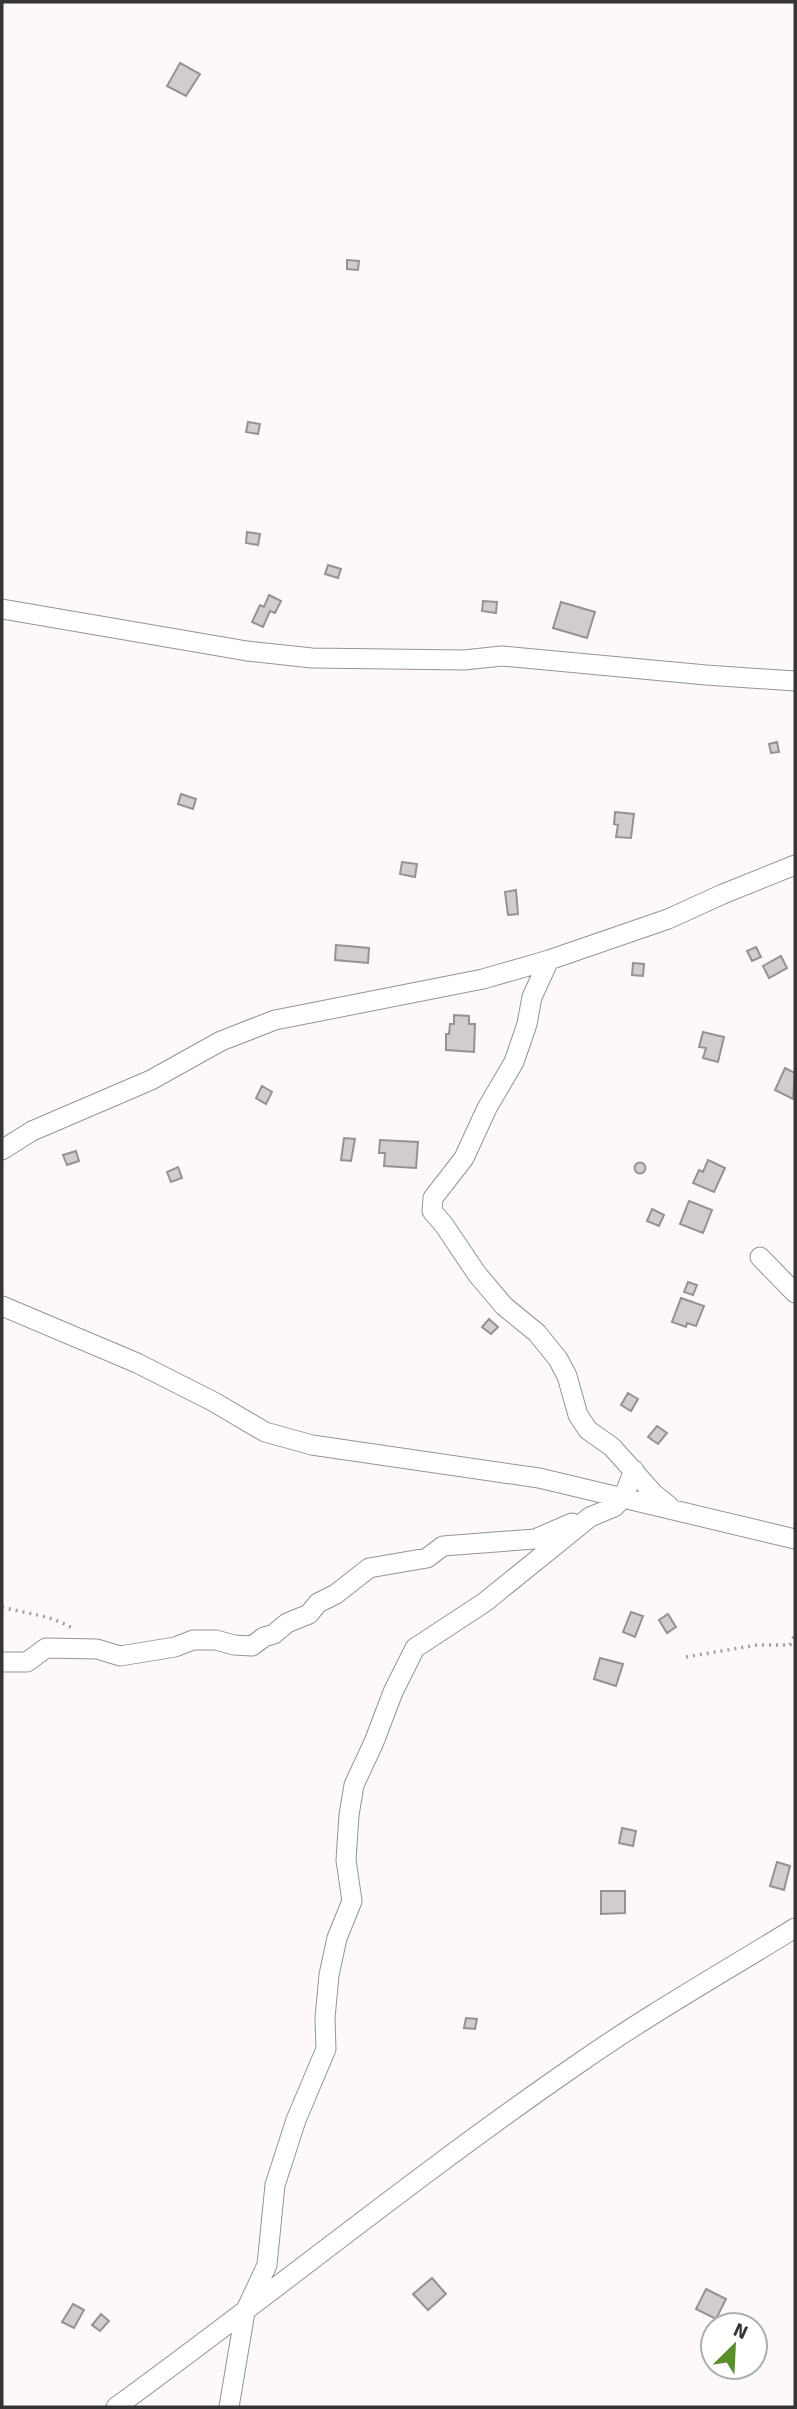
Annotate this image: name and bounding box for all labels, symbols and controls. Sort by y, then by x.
north arrow [699,2311,769,2381]
text: N [730,2318,751,2345]

